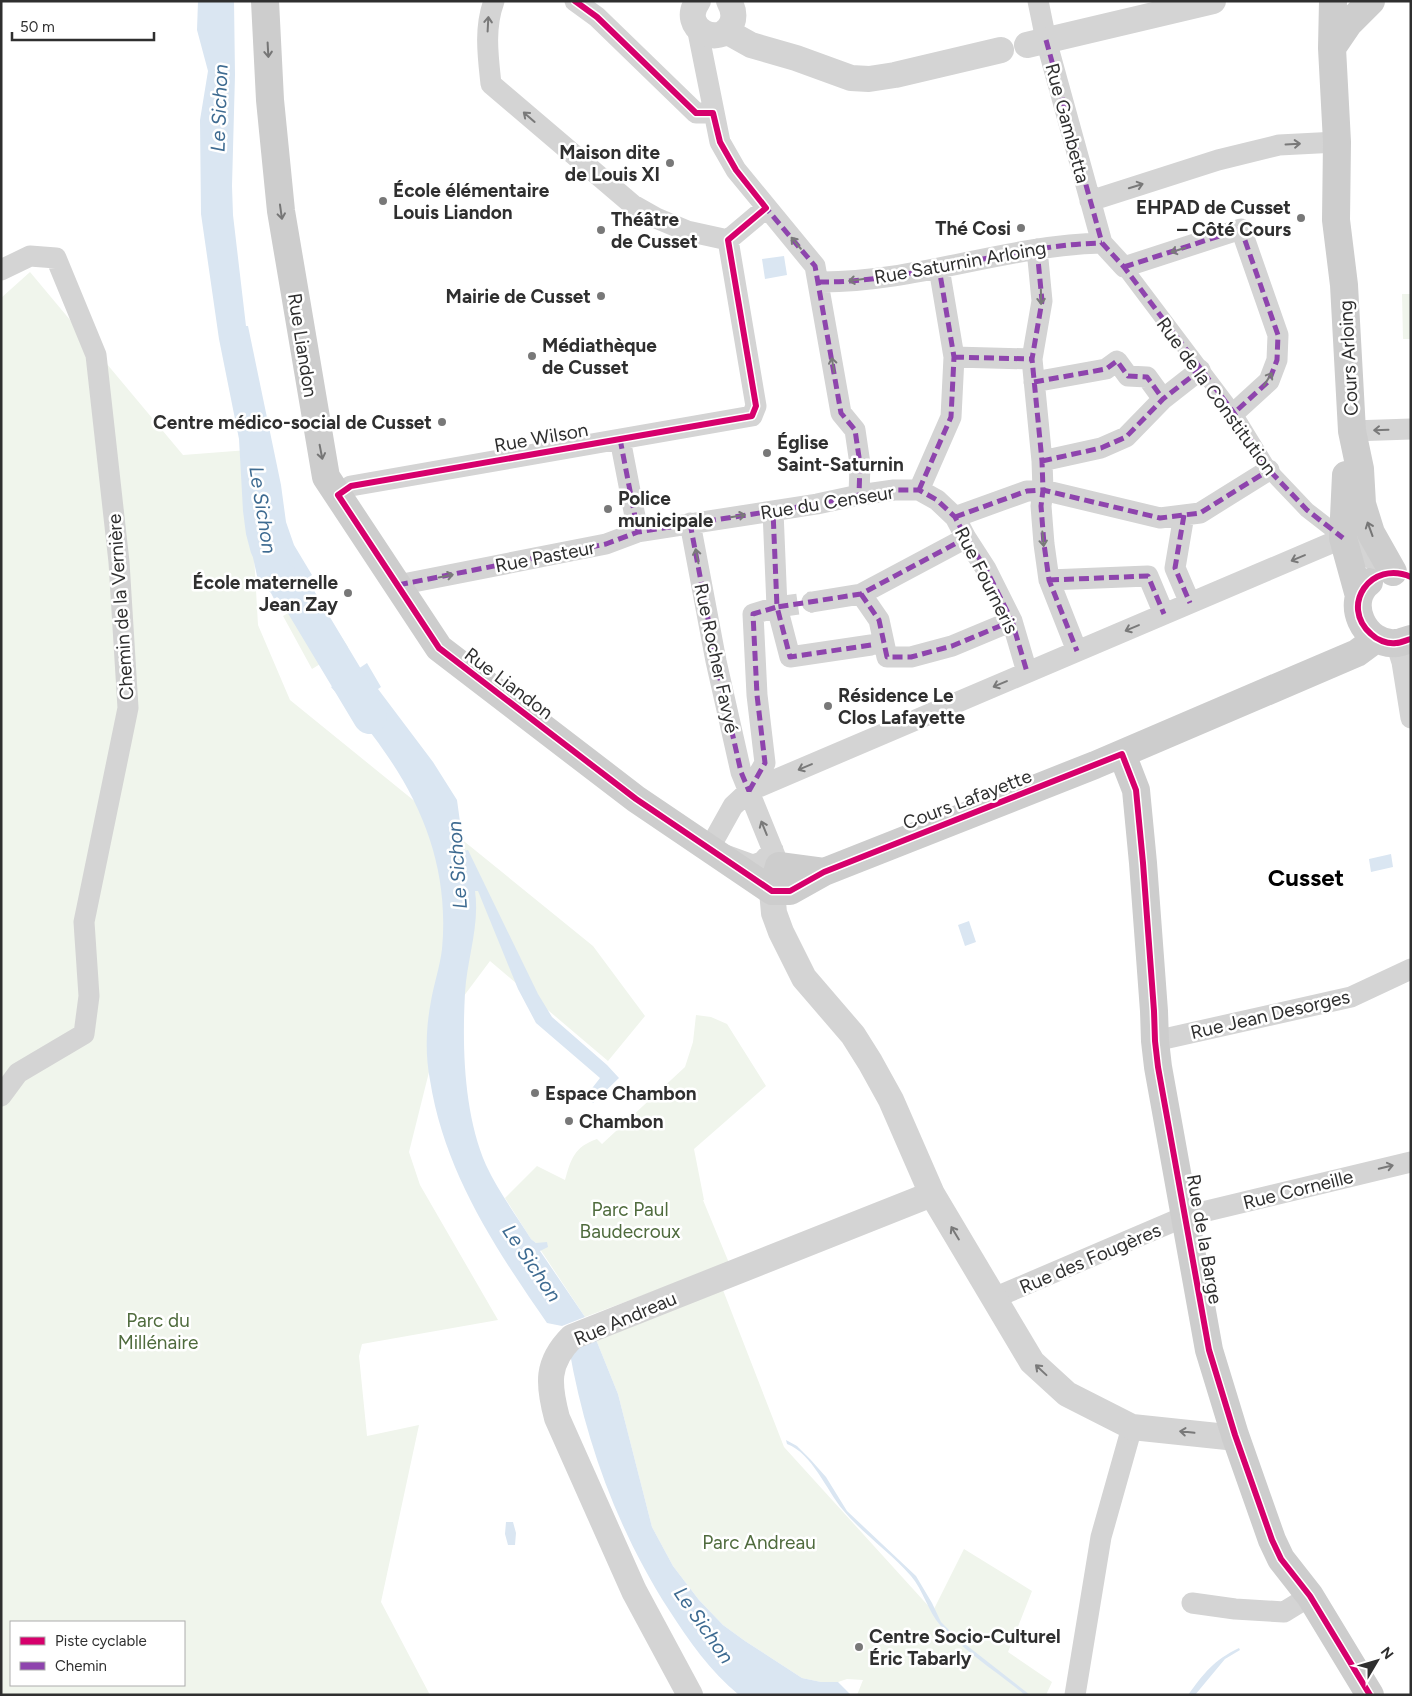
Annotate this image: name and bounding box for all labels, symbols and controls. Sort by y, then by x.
scale bar [12,10,155,42]
one-way arrow [484,16,493,32]
text: 50 m [20,18,55,36]
one-way arrow [263,42,272,58]
street label: Rue Gambetta [1040,61,1095,186]
water label: Le Sichon [205,64,233,152]
one-way arrow [523,112,536,123]
one-way arrow [1285,140,1301,149]
place label: Maison dite de Louis XI [559,141,660,186]
marker: Maison dite de Louis XI [664,157,676,169]
place label: École élémentaire Louis Liandon [393,179,550,224]
one-way arrow [1128,180,1144,190]
marker: École élémentaire Louis Liandon [377,195,389,207]
place label: EHPAD de Cusset – Côté Cours [1136,196,1291,241]
one-way arrow [276,204,286,220]
place label: Théâtre de Cusset [611,208,698,253]
marker: EHPAD de Cusset – Côté Cours [1295,212,1307,224]
place label: Thé Cosi [935,217,1011,240]
marker: Thé Cosi [1015,222,1027,234]
marker: Théâtre de Cusset [595,224,607,236]
street label: Rue Saturnin Arloing [872,236,1048,289]
one-way arrow [791,237,802,250]
one-way arrow [1171,245,1187,255]
one-way arrow [849,275,865,285]
place label: Mairie de Cusset [446,285,591,308]
one-way arrow [1036,289,1046,305]
marker: Mairie de Cusset [595,290,607,302]
street label: Rue Liandon [283,291,322,399]
street label: Cours Arloing [1334,299,1363,416]
street label: Rue de la Constitution [1152,313,1281,480]
place label: Médiathèque de Cusset [542,334,657,379]
marker: Médiathèque de Cusset [526,350,538,362]
one-way arrow [827,357,837,373]
one-way arrow [1263,372,1273,386]
place label: Centre médico-social de Cusset [153,411,432,434]
marker: Centre médico-social de Cusset [436,416,448,428]
street label: Rue Wilson [492,418,590,457]
one-way arrow [1374,425,1390,435]
place label: Église Saint-Saturnin [777,431,904,476]
one-way arrow [317,443,327,459]
marker: Église Saint-Saturnin [761,447,773,459]
water label: Le Sichon [244,465,282,555]
street label: Rue du Censeur [759,480,896,524]
place label: Police municipale [618,487,714,532]
marker: Police municipale [602,503,614,515]
one-way arrow [730,511,746,521]
street label: Chemin de la Vernière [103,513,138,701]
one-way arrow [1365,522,1374,537]
street label: Rue Fourneris [950,523,1023,637]
one-way arrow [1039,530,1048,546]
street label: Rue Pasteur [493,535,598,577]
one-way arrow [691,549,701,565]
one-way arrow [1291,553,1306,563]
place label: École maternelle Jean Zay [193,571,338,616]
one-way arrow [437,571,453,581]
street label: Rue Rocher Favyé [689,581,744,735]
marker: École maternelle Jean Zay [342,587,354,599]
one-way arrow [1125,623,1140,633]
street label: Rue Liandon [460,643,558,724]
one-way arrow [993,680,1008,690]
place label: Résidence Le Clos Lafayette [838,684,966,729]
marker: Résidence Le Clos Lafayette [822,700,834,712]
one-way arrow [798,763,813,773]
street label: Cours Lafayette [899,764,1035,835]
water label: Le Sichon [442,820,472,910]
one-way arrow [759,821,768,837]
district label: Cusset [1268,863,1344,892]
street label: Rue Jean Desorges [1188,985,1352,1044]
place label: Espace Chambon [545,1082,696,1105]
marker: Espace Chambon [529,1087,541,1099]
place label: Chambon [579,1110,663,1133]
marker: Chambon [563,1115,575,1127]
one-way arrow [1378,1162,1394,1172]
street label: Rue Corneille [1241,1165,1356,1214]
street label: Rue de la Barge [1182,1172,1227,1306]
park label: Parc Paul Baudecroux [580,1198,680,1243]
street label: Rue des Fougères [1016,1218,1165,1299]
water label: Le Sichon [497,1220,567,1306]
one-way arrow [949,1227,959,1241]
street label: Rue Andreau [570,1287,680,1350]
park label: Parc du Millénaire [118,1309,198,1354]
one-way arrow [1035,1364,1048,1376]
one-way arrow [1179,1427,1195,1437]
park label: Parc Andreau [702,1531,816,1554]
water label: Le Sichon [669,1582,739,1668]
legend [10,1621,185,1686]
place label: Centre Socio-Culturel Éric Tabarly [869,1625,1061,1670]
text: Piste cyclable [55,1632,147,1650]
north arrow [1352,1636,1402,1686]
marker: Centre Socio-Culturel Éric Tabarly [853,1641,865,1653]
text: N [1377,1644,1397,1663]
text: Chemin [55,1657,107,1675]

